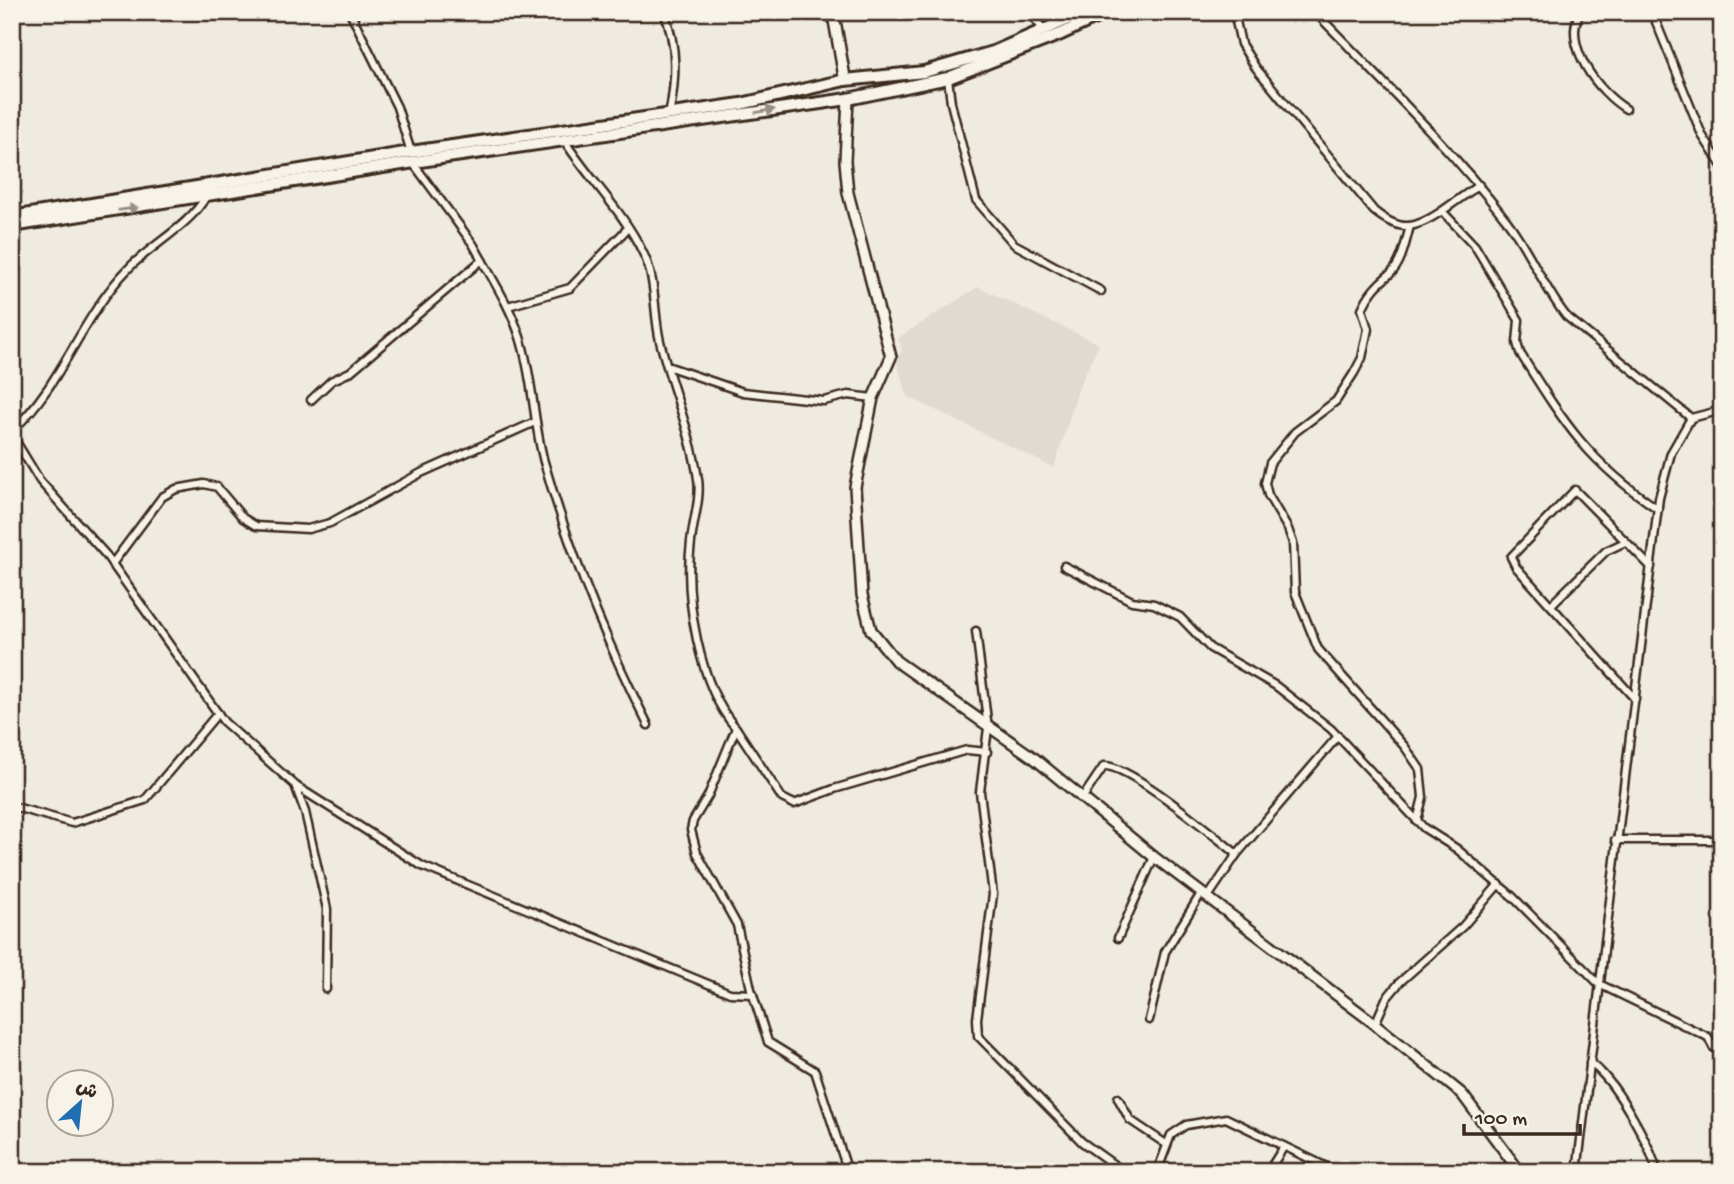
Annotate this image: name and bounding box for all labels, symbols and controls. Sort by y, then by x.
one-way arrow [754,105,776,116]
one-way arrow [117,203,139,214]
north arrow [46,1068,116,1138]
text: ش [72,1076,101,1106]
scale bar [1464,1093,1580,1137]
text: 100 m [1474,1108,1527,1133]

